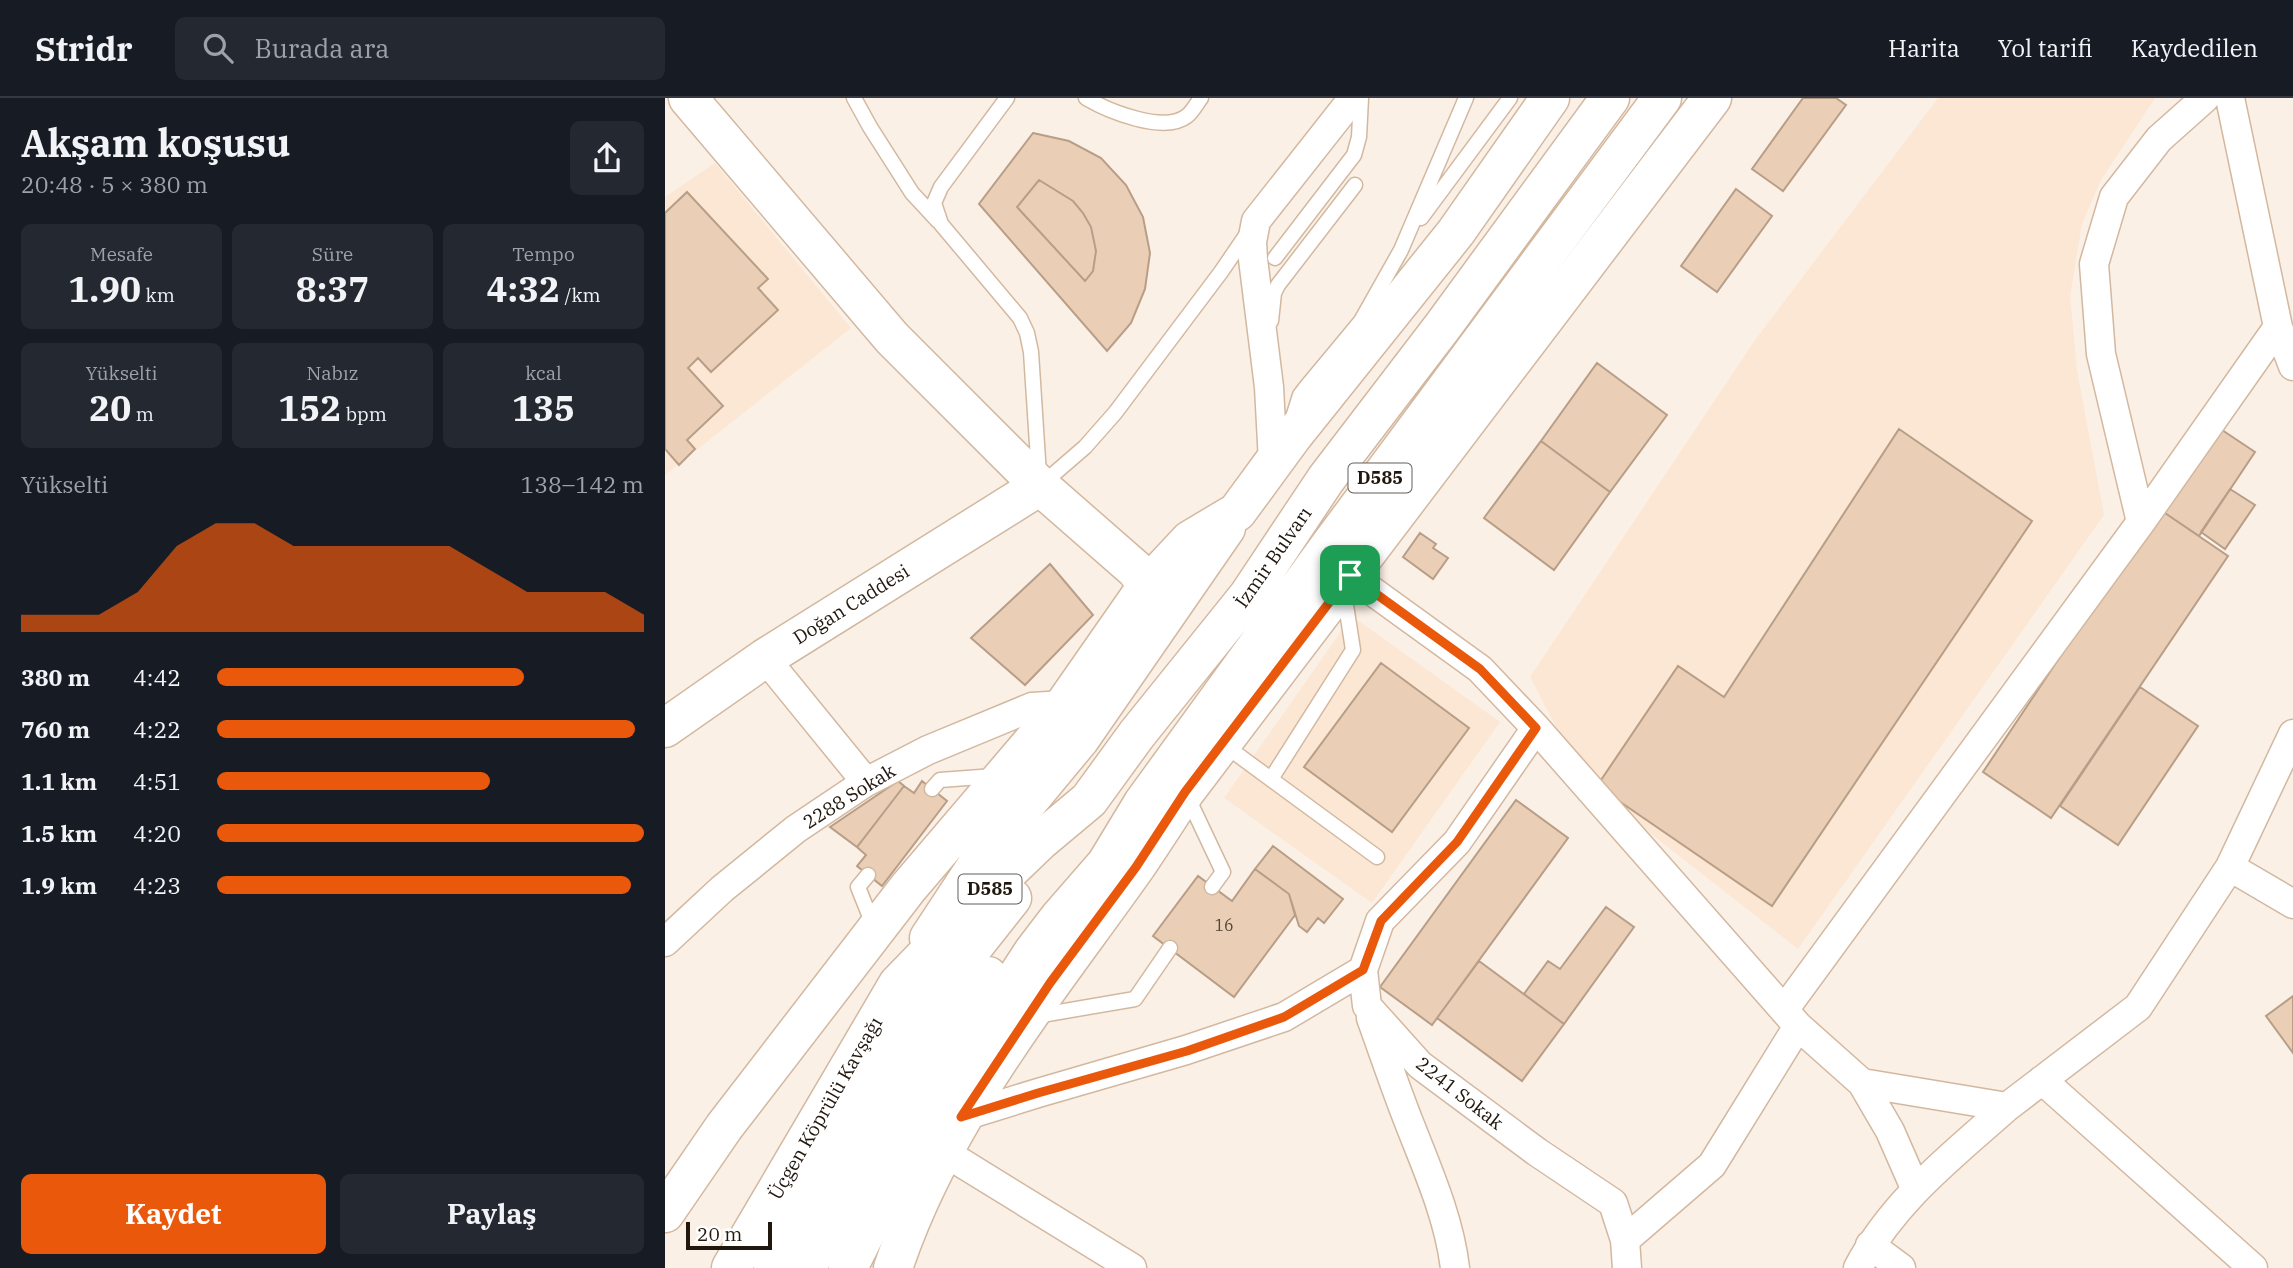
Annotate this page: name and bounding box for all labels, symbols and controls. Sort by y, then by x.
search box [175,17,665,80]
text: Stridr [35,27,133,70]
icon: search [199,29,237,67]
text: Burada ara [255,31,389,65]
text: Harita [1888,32,1960,64]
text: Yol tarifi [1998,32,2093,64]
text: Kaydedilen [2131,32,2258,64]
text: Akşam koşusu [21,118,290,167]
button: share [570,121,644,195]
text: 20:48 · 5 × 380 m [21,169,208,199]
text: Mesafe [90,242,153,266]
text: Süre [312,242,353,266]
text: Tempo [512,242,575,266]
text: 1.90 [68,266,141,312]
text: 8:37 [296,266,369,312]
text: 4:32 [486,266,560,312]
text: km [141,283,175,307]
text: /km [560,283,601,307]
text: Yükselti [86,361,158,385]
text: Nabız [307,361,358,385]
text: kcal [525,361,562,385]
text: 20 [89,385,131,431]
text: 152 [278,385,341,431]
text: 135 [512,385,575,431]
text: m [131,402,154,426]
text: bpm [341,402,387,426]
road number: D585 [1349,464,1411,492]
text: Yükselti [21,469,108,499]
text: 138–142 m [520,469,644,499]
street label: İzmir Bulvarı [1229,502,1317,612]
pin [1320,545,1380,605]
icon: arrive [1331,556,1369,594]
street label: Doğan Caddesi [788,559,914,649]
text: 380 m [21,662,90,692]
text: 4:42 [133,662,181,692]
text: 760 m [21,714,90,744]
text: 4:22 [133,714,181,744]
street label: 2288 Sokak [798,758,900,834]
text: 1.1 km [21,766,97,796]
text: 4:51 [133,766,181,796]
text: 1.5 km [21,818,97,848]
text: 4:20 [133,818,181,848]
text: 1.9 km [21,870,97,900]
text: 4:23 [133,870,181,900]
road number: D585 [959,874,1021,904]
house number: 16 [1214,915,1234,935]
street label: Üçgen Köprülü Kavşağı [763,1012,887,1204]
street label: 2241 Sokak [1411,1051,1509,1135]
button: Kaydet [21,1174,326,1254]
button: Paylaş [340,1174,644,1254]
scale bar [686,1219,772,1251]
text: 20 m [697,1222,742,1246]

